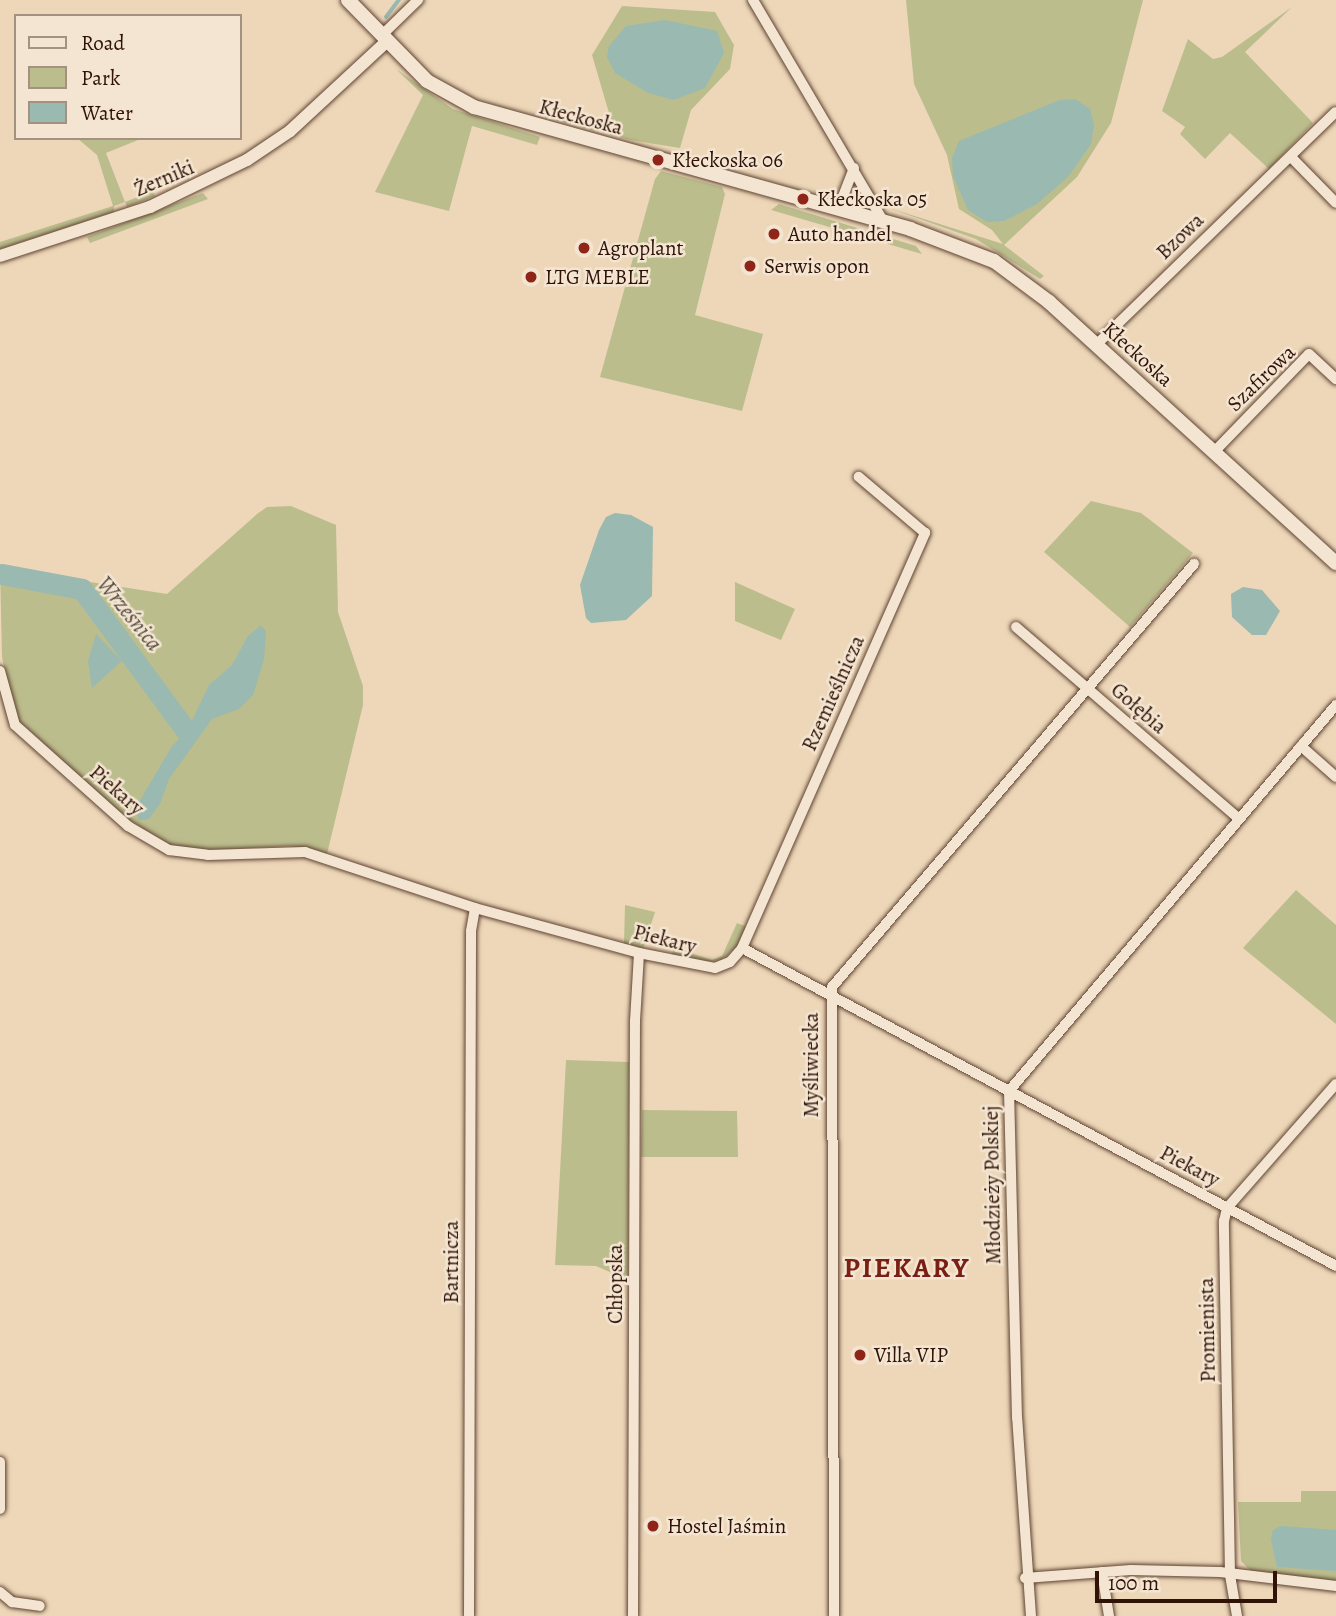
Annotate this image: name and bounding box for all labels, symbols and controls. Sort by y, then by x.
legend [14,14,242,140]
text: Road [81,29,125,57]
text: Park [81,64,120,92]
street label: Kłeckoska [536,94,626,140]
text: Water [81,99,133,127]
place label: Kłeckoska 06 [672,147,783,173]
marker: Kłeckoska 06 [650,152,666,168]
street label: Żerniki [130,154,198,202]
place label: Kłeckoska 05 [817,186,927,212]
marker: Kłeckoska 05 [795,191,811,207]
street label: Bzowa [1151,207,1209,265]
place label: Auto handel [788,221,891,247]
marker: Auto handel [766,226,782,242]
place label: Agroplant [598,235,684,261]
marker: Agroplant [576,240,592,256]
place label: Serwis opon [764,253,869,279]
marker: Serwis opon [742,258,758,274]
place label: LTG MEBLE [545,264,650,290]
marker: LTG MEBLE [523,269,539,285]
street label: Kłeckoska [1098,316,1178,392]
street label: Szafirowa [1222,339,1300,417]
water label: Wrześnica [90,571,168,657]
street label: Rzemieślnicza [796,631,870,755]
street label: Gołębia [1106,677,1172,739]
street label: Piekary [85,759,149,821]
street label: Piekary [631,919,699,959]
street label: Myśliwiecka [798,1012,824,1118]
street label: Młodzieży Polskiej [978,1105,1006,1265]
street label: Piekary [1156,1140,1224,1192]
street label: Bartnicza [438,1220,464,1304]
street label: Chłopska [602,1244,628,1324]
district label: PIEKARY [844,1251,970,1285]
street label: Promienista [1193,1277,1221,1383]
place label: Villa VIP [874,1342,948,1368]
marker: Villa VIP [852,1347,868,1363]
place label: Hostel Jaśmin [667,1513,786,1539]
marker: Hostel Jaśmin [645,1518,661,1534]
scale bar [1098,1556,1280,1600]
text: 100 m [1108,1569,1159,1597]

